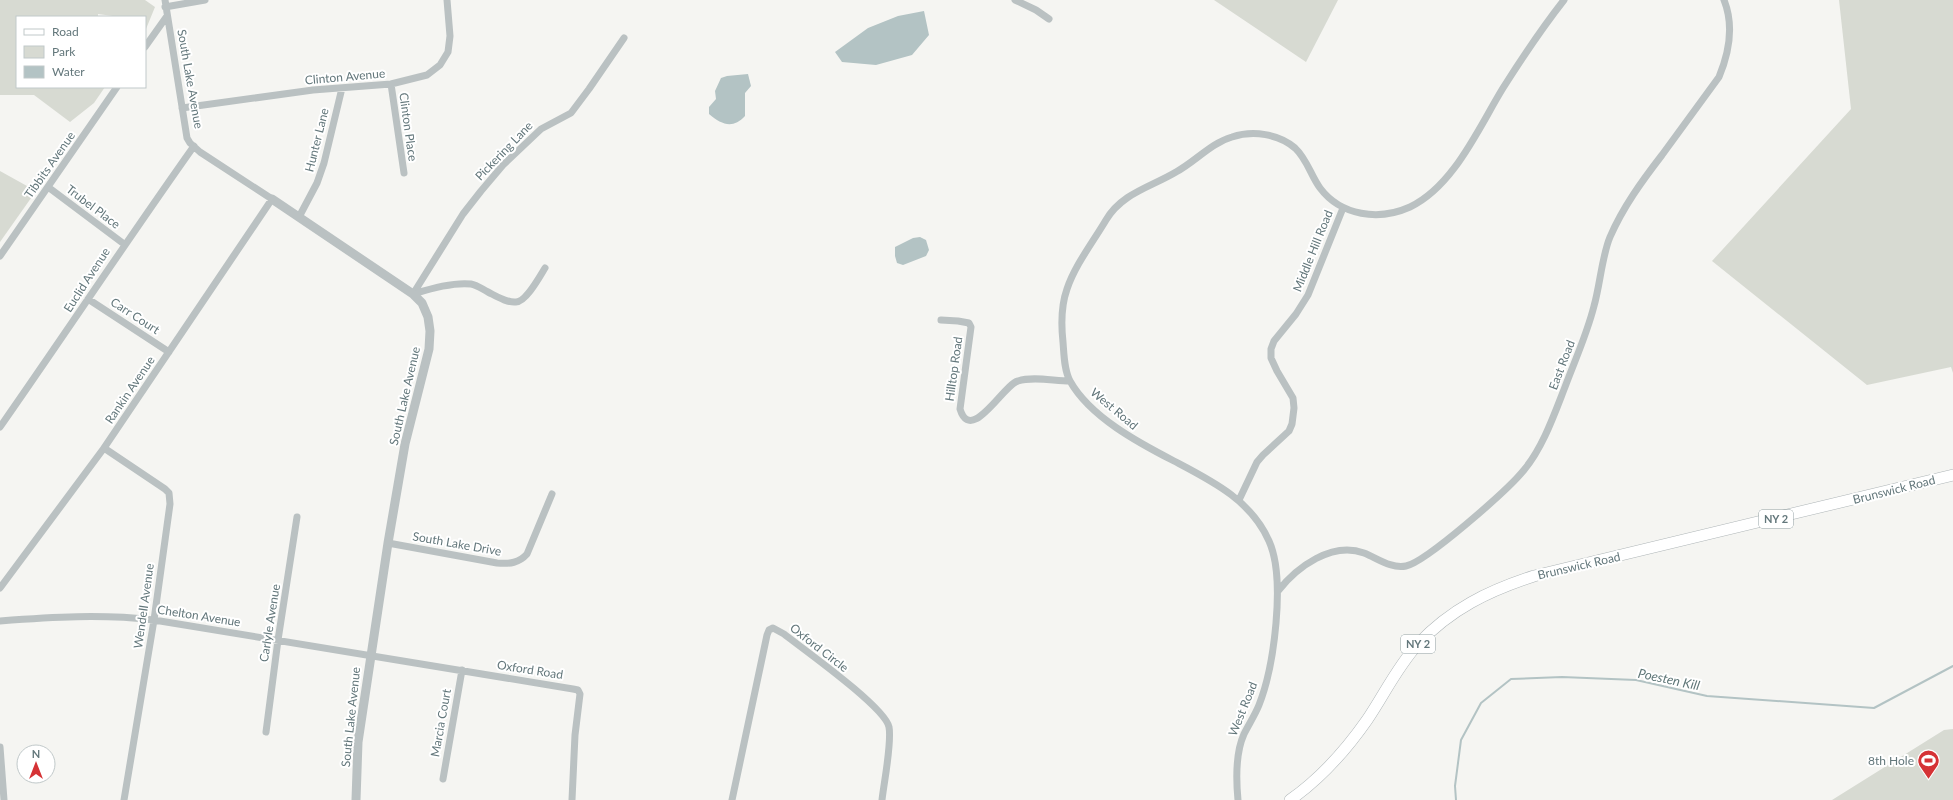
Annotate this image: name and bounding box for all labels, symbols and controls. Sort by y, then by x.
legend [16,16,146,88]
text: Road [52,24,79,39]
street label: South Lake Avenue [174,28,207,130]
text: Park [52,44,76,59]
text: Water [52,64,85,79]
street label: Clinton Avenue [304,66,386,87]
street label: Clinton Place [396,92,421,162]
street label: Hunter Lane [301,106,332,173]
street label: Pickering Lane [472,118,536,183]
street label: Tibbits Avenue [21,128,78,201]
street label: Trubel Place [63,181,123,232]
street label: Middle Hill Road [1289,208,1336,294]
street label: Euclid Avenue [60,245,113,315]
street label: Carr Court [108,294,163,337]
street label: Hilltop Road [942,336,965,402]
street label: East Road [1545,338,1578,392]
street label: South Lake Avenue [386,345,423,447]
street label: Rankin Avenue [102,353,158,426]
street label: West Road [1088,384,1141,433]
street label: Brunswick Road [1851,472,1937,507]
road number: NY 2 [1759,510,1793,528]
street label: South Lake Drive [411,528,503,559]
street label: Brunswick Road [1536,549,1622,582]
street label: Wendell Avenue [130,562,157,650]
street label: Carlyle Avenue [256,583,283,663]
street label: Chelton Avenue [156,602,242,629]
street label: Oxford Circle [787,620,852,675]
road number: NY 2 [1401,635,1435,653]
street label: Oxford Road [496,657,564,682]
water label: Poesten Kill [1637,665,1701,693]
street label: South Lake Avenue [338,666,363,768]
street label: West Road [1225,679,1260,738]
street label: Marcia Court [427,687,454,758]
north arrow [16,744,56,784]
text: N [32,747,40,760]
sports icon: 8th Hole [1916,748,1942,781]
place label: 8th Hole [1868,753,1914,768]

